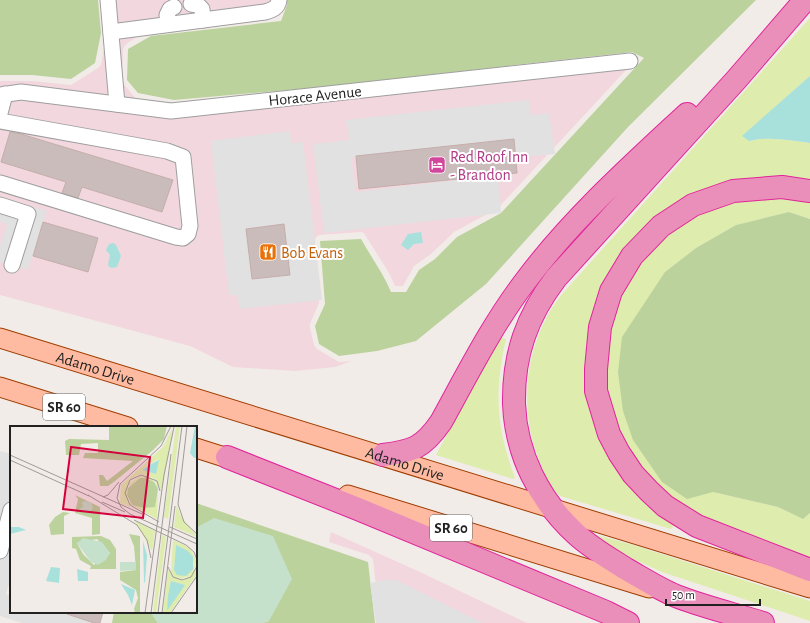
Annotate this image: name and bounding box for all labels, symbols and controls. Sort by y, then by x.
street label: Horace Avenue [268,83,362,109]
place label: Red Roof Inn - Brandon [450,149,528,183]
hotel icon: Red Roof Inn - Brandon [427,155,447,175]
restaurant icon: Bob Evans [258,242,278,262]
place label: Bob Evans [281,245,343,261]
street label: Adamo Drive [54,349,136,388]
road number: SR 60 [43,394,85,420]
inset map [10,426,197,613]
street label: Adamo Drive [364,444,446,484]
road number: SR 60 [430,515,472,541]
scale bar [666,581,760,607]
text: 50 m [672,589,695,601]

